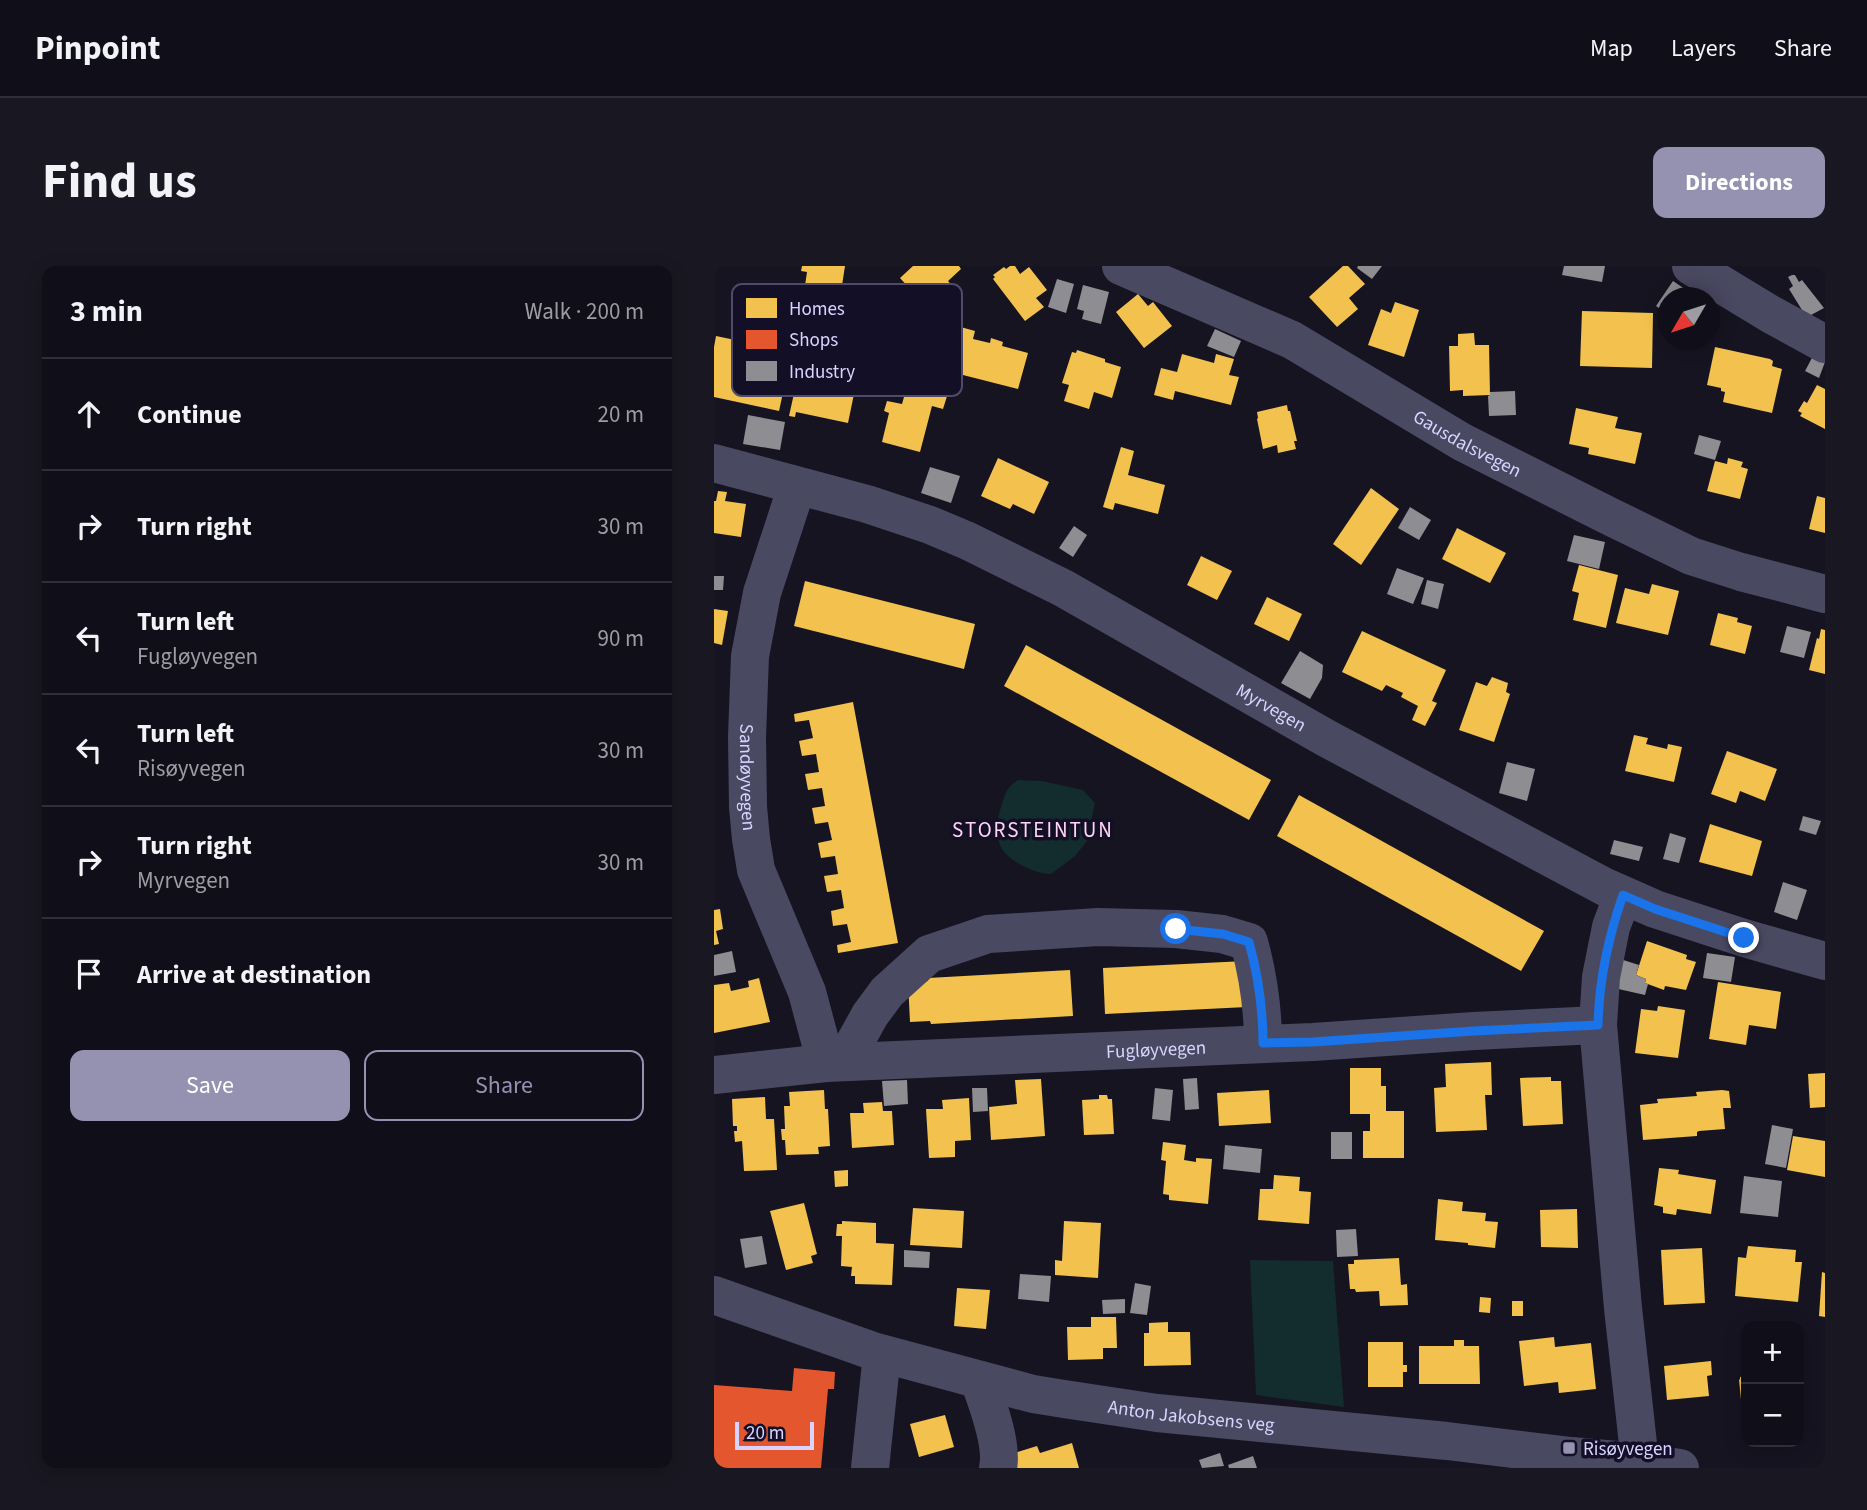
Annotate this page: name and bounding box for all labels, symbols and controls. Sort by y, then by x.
text: Pinpoint [35,25,161,72]
text: Map [1590,31,1633,66]
text: Layers [1671,31,1736,66]
text: Share [1774,31,1832,66]
text: Find us [42,147,197,217]
button: Directions [1653,147,1825,218]
legend [732,284,962,396]
north arrow [1657,287,1720,350]
text: 3 min [70,290,143,333]
text: Walk · 200 m [525,295,644,328]
text: Homes [789,296,845,323]
text: Shops [789,327,838,354]
text: Industry [789,359,855,386]
icon: ahead [70,395,108,433]
text: Continue [137,396,242,433]
text: 20 m [597,398,644,431]
street label: Gausdalsvegen [1408,404,1526,485]
icon: right [70,507,108,545]
text: Turn right [137,508,252,545]
text: 30 m [597,510,644,543]
text: Turn left [137,603,234,640]
icon: left [70,619,108,657]
text: 90 m [597,622,644,655]
text: Fugløyvegen [137,640,258,673]
street label: Myrvegen [1231,677,1311,739]
text: Turn left [137,715,234,752]
street label: Sandøyvegen [732,723,762,832]
icon: left [70,731,108,769]
text: 30 m [597,734,644,767]
text: Risøyvegen [137,752,246,785]
district label: STORSTEINTUN [952,815,1114,845]
text: Turn right [137,827,252,864]
icon: right [70,843,108,881]
text: 30 m [597,846,644,879]
text: Myrvegen [137,864,230,897]
route start [1160,913,1191,944]
route end [1728,922,1759,953]
icon: arrive [70,955,108,993]
text: Arrive at destination [137,956,371,993]
street label: Fugløyvegen [1105,1035,1207,1066]
button: Save [70,1050,350,1121]
button: Share [364,1050,644,1121]
map controls [1741,1321,1804,1447]
button: + [1741,1321,1804,1384]
button: − [1741,1384,1804,1447]
street label: Anton Jakobsens veg [1106,1394,1276,1439]
scale bar [735,1419,814,1451]
text: 20 m [746,1420,784,1447]
place label: Risøyvegen [1583,1436,1673,1463]
marker: Risøyvegen [1561,1440,1577,1456]

